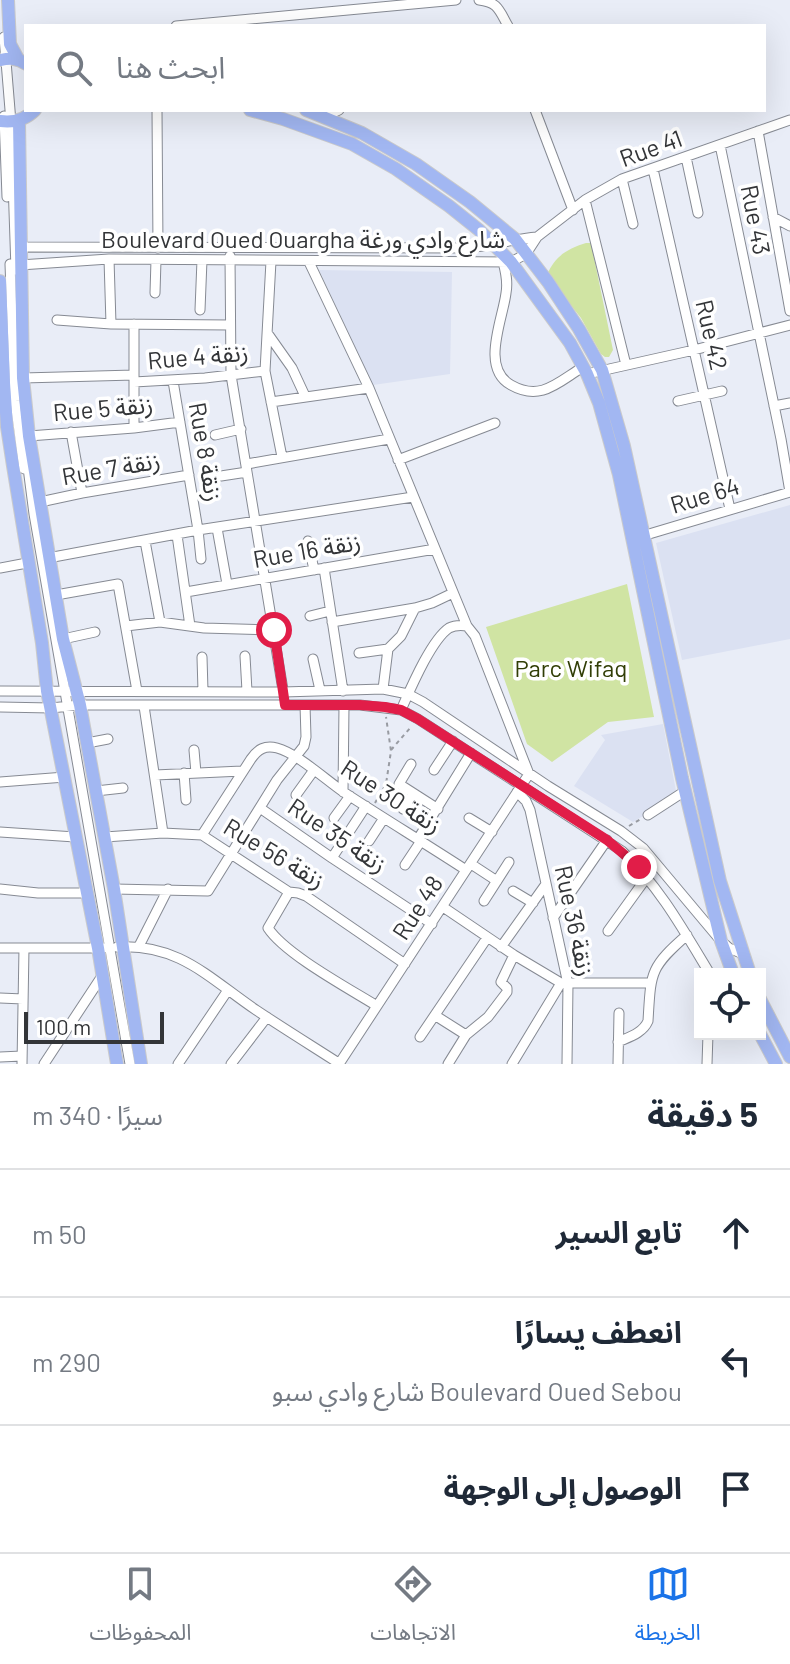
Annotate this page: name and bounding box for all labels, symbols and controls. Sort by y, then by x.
search box [24,24,766,112]
icon: search [52,46,96,90]
text: ابحث هنا [116,48,225,84]
street label: Rue 41 [615,123,686,172]
street label: Rue 43 [735,182,777,257]
street label: Boulevard Oued Ouargha شارع وادي ورغة [101,224,505,259]
street label: Rue 42 [690,297,735,373]
street label: Rue 4 زنقة [146,337,250,375]
street label: Rue 5 زنقة [52,389,154,427]
street label: Rue 8 زنقة [182,400,229,504]
street label: Rue 7 زنقة [59,445,162,491]
street label: Rue 64 [667,470,743,519]
street label: Rue 16 زنقة [251,526,363,574]
route start [256,612,292,648]
park label: Parc Wifaq [514,653,628,682]
street label: Rue 30 زنقة [336,753,448,840]
street label: Rue 35 زنقة [282,791,393,879]
street label: Rue 56 زنقة [218,811,331,895]
route end [621,849,657,885]
street label: Rue 36 زنقة [549,863,601,979]
street label: Rue 48 [385,870,448,945]
map controls [694,968,766,1040]
button: locate [694,968,766,1040]
scale bar [24,1008,164,1044]
text: 100 m [36,1013,91,1039]
text: 5 دقيقة [647,1093,758,1134]
text: سيرًا · 340 m [32,1099,163,1130]
icon: ahead [714,1211,758,1255]
text: تابع السير [556,1213,682,1249]
text: 50 m [32,1218,87,1249]
text: انعطف يسارًا [515,1313,682,1349]
icon: left [714,1339,758,1383]
text: 290 m [32,1346,101,1377]
text: Boulevard Oued Sebou شارع وادي سبو [272,1375,682,1406]
icon: arrive [714,1467,758,1511]
text: الوصول إلى الوجهة [443,1469,682,1505]
tab: المحفوظات [89,1562,191,1656]
tab: الاتجاهات [370,1562,456,1656]
tab: الخريطة [635,1562,701,1656]

